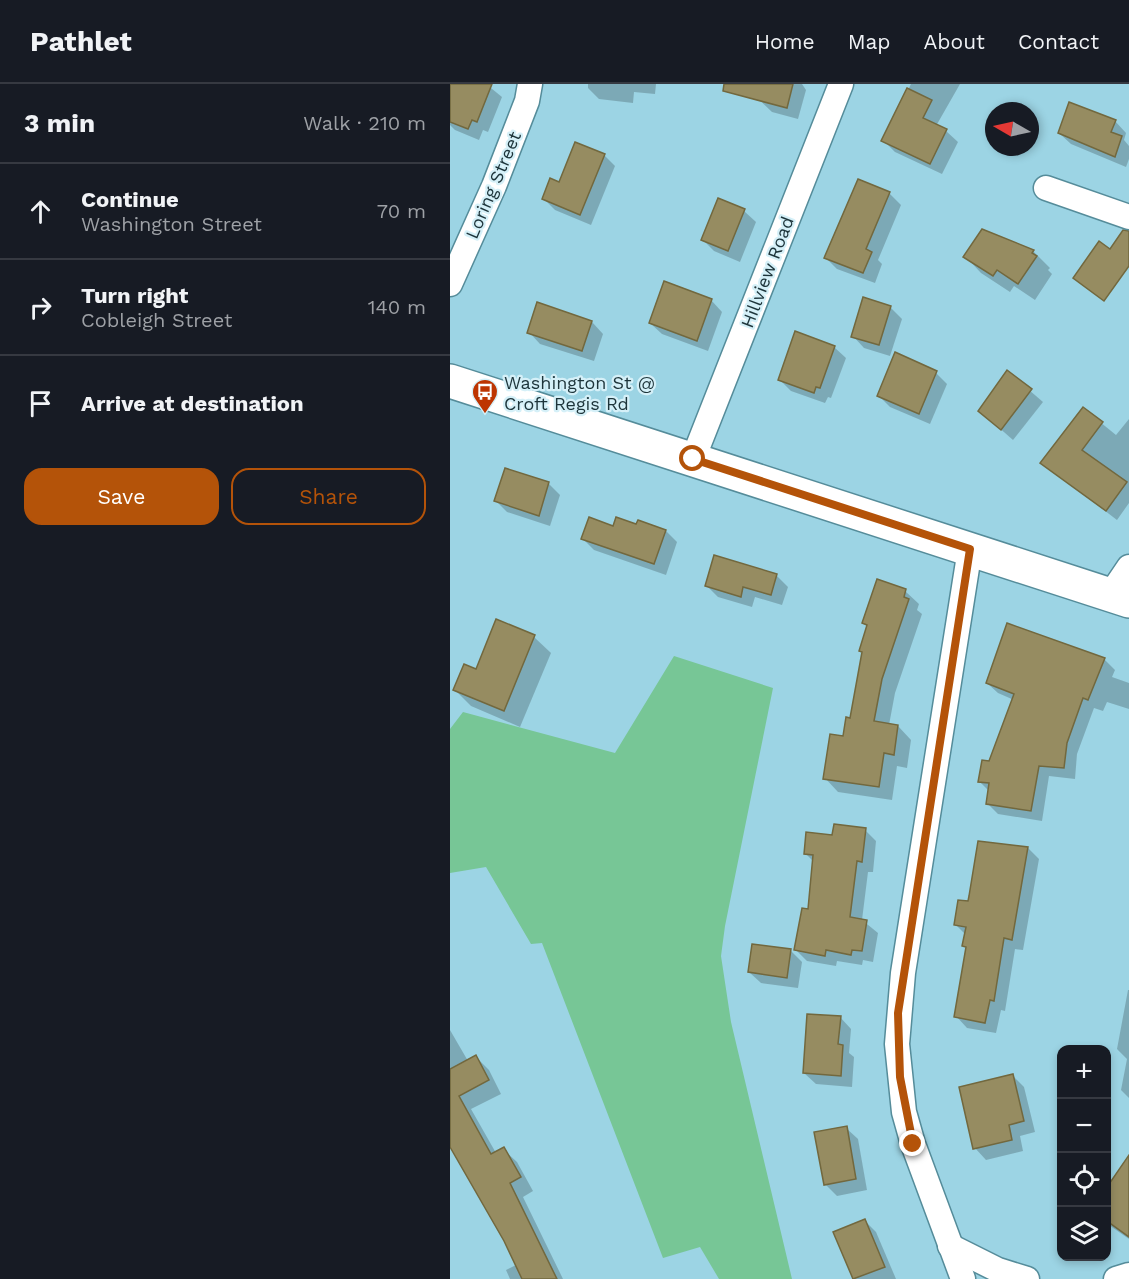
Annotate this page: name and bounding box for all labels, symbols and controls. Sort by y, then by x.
text: Pathlet [30,25,132,58]
text: Home [755,29,815,54]
text: Map [848,29,891,54]
text: About [924,29,985,54]
text: Contact [1018,29,1099,54]
north arrow [985,102,1039,156]
text: 3 min [24,108,95,138]
text: Walk · 210 m [303,111,426,135]
street label: Loring Street [461,128,525,242]
text: Continue [81,187,179,212]
icon: ahead [24,195,57,228]
text: 70 m [377,199,426,223]
text: Washington Street [81,212,262,236]
street label: Hillview Road [736,213,798,331]
text: Turn right [81,283,188,308]
icon: right [24,291,57,324]
text: 140 m [368,295,426,319]
text: Cobleigh Street [81,308,232,332]
place label: Washington St @ Croft Regis Rd [504,372,655,414]
bus stop icon: Washington St @ Croft Regis Rd [470,377,500,415]
icon: arrive [24,387,57,420]
text: Arrive at destination [81,391,304,416]
route start [679,445,705,471]
button: Save [24,468,219,525]
button: Share [231,468,426,525]
map controls [1057,1045,1111,1261]
button: + [1057,1045,1111,1099]
button: − [1057,1099,1111,1153]
route end [899,1130,925,1156]
button: locate [1057,1153,1111,1207]
button: layers [1057,1207,1111,1261]

